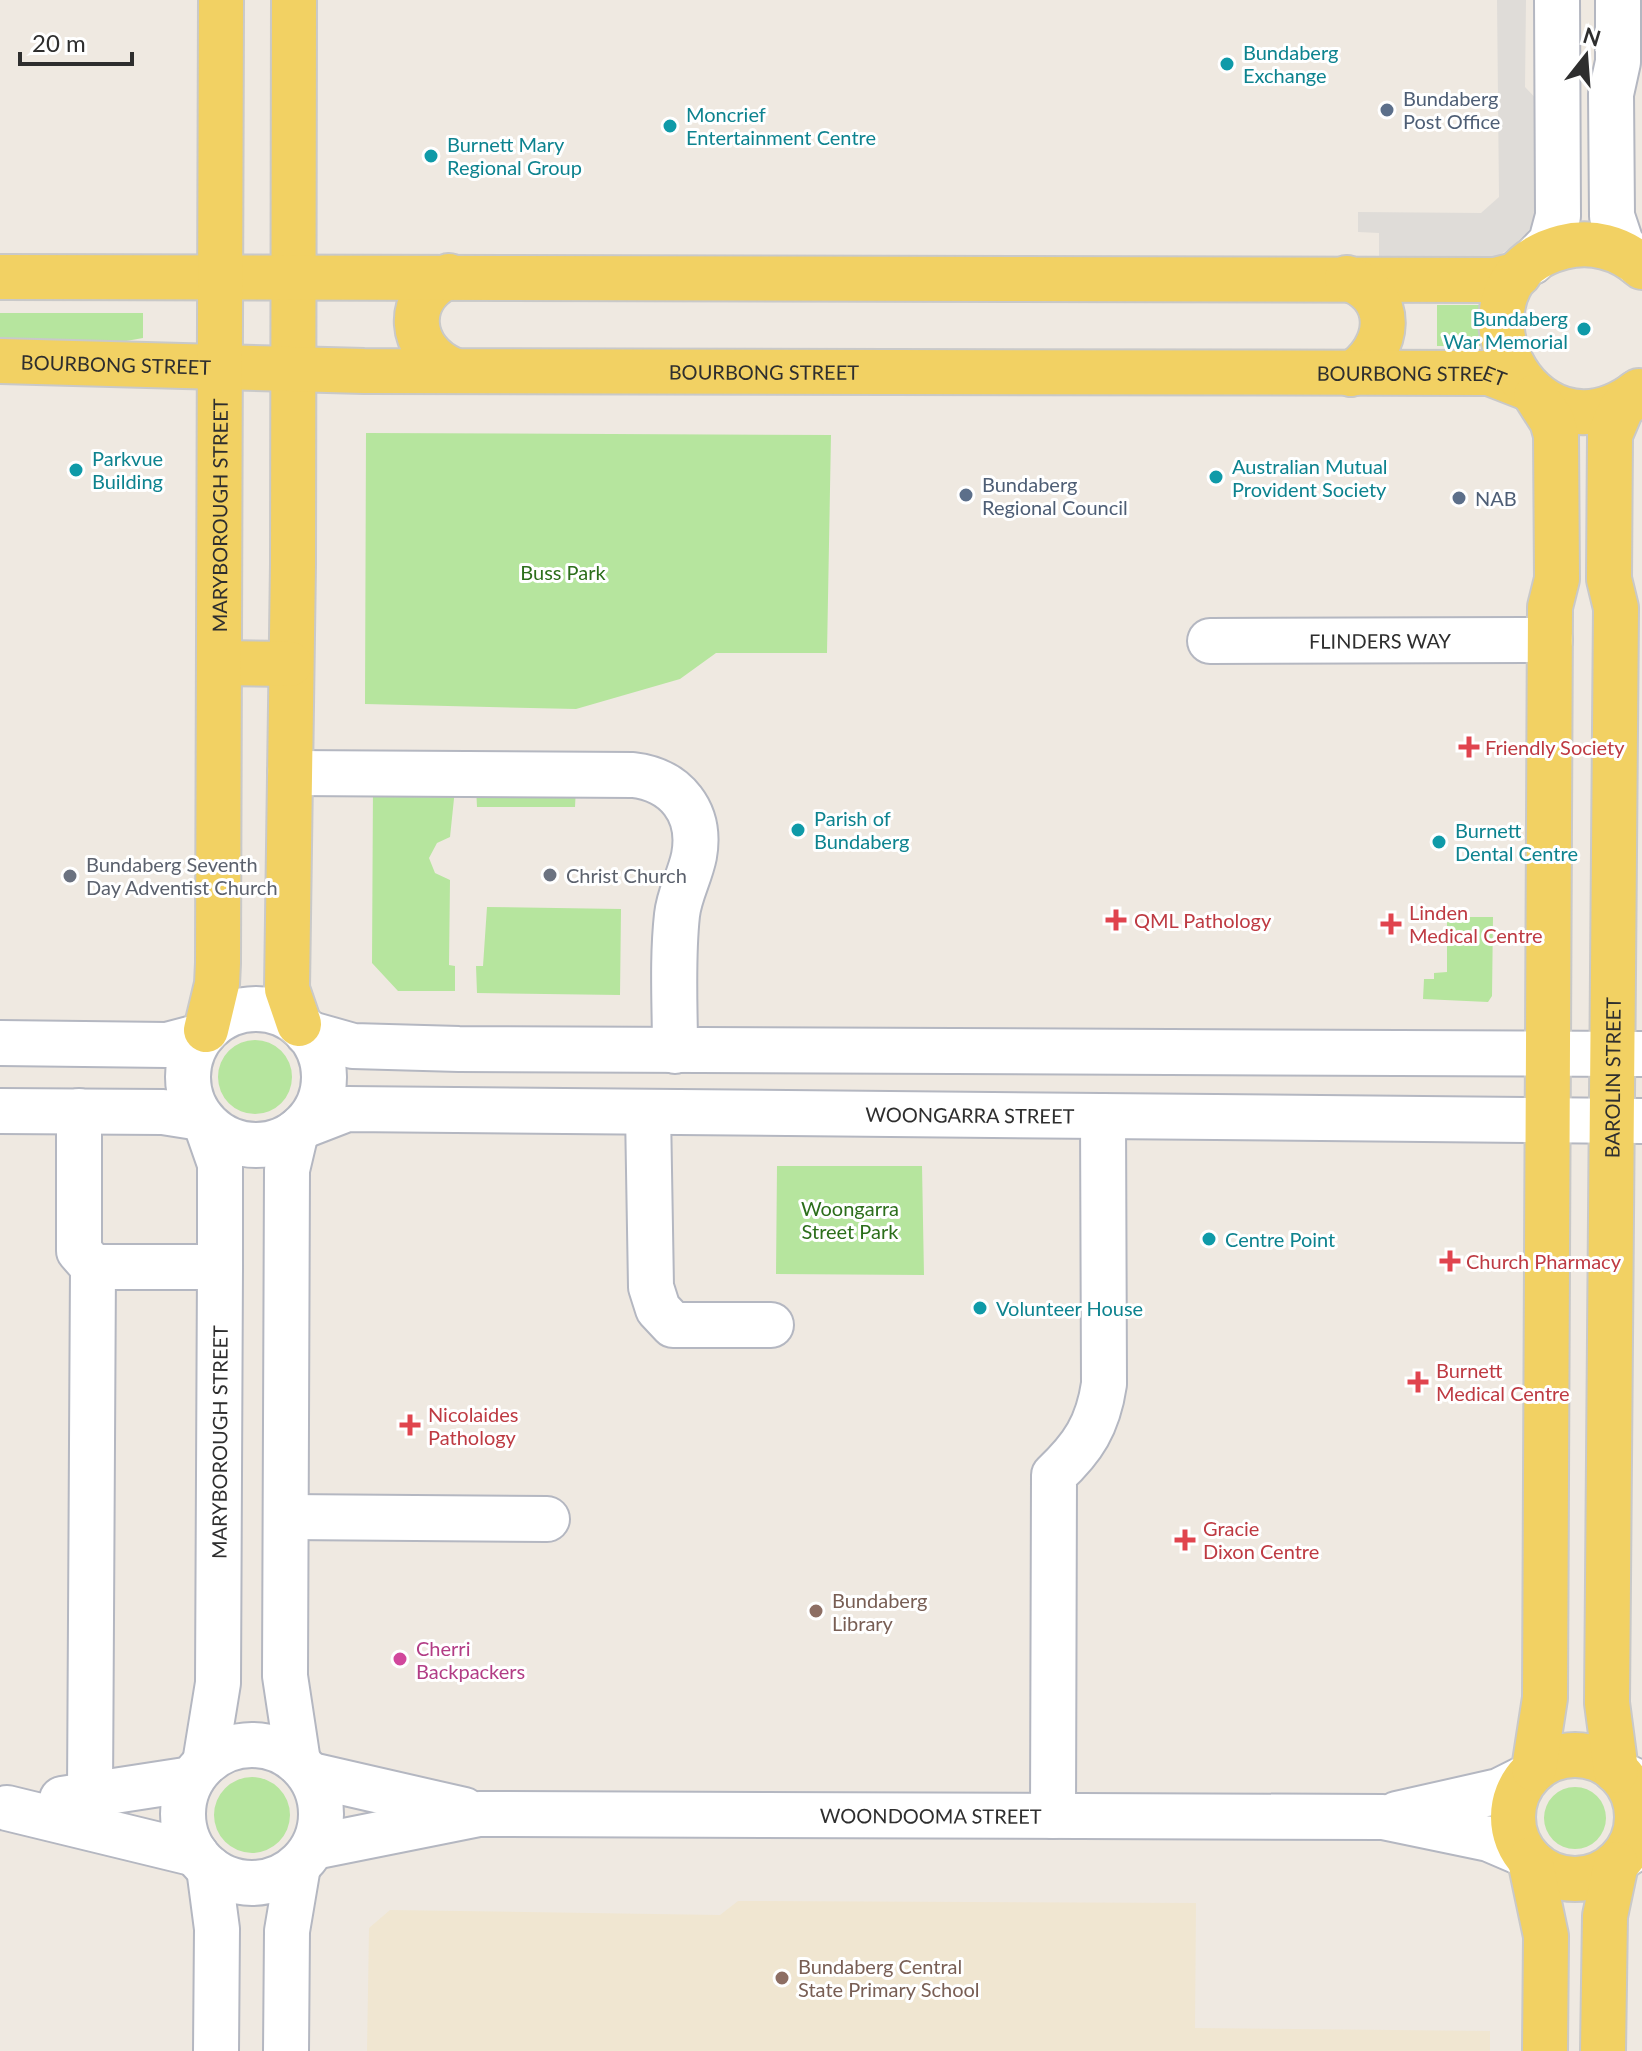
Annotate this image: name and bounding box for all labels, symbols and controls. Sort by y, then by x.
scale bar [20,16,132,66]
north arrow [1546,16,1626,96]
text: N [1580,21,1604,52]
text: 20 m [32,28,86,57]
place label: Bundaberg Exchange [1243,40,1338,87]
marker: Bundaberg Exchange [1218,55,1236,73]
place label: Bundaberg Post Office [1403,86,1500,133]
marker: Bundaberg Post Office [1378,101,1396,119]
place label: Moncrief Entertainment Centre [686,102,876,149]
marker: Moncrief Entertainment Centre [661,117,679,135]
place label: Burnett Mary Regional Group [447,132,582,179]
marker: Burnett Mary Regional Group [422,147,440,165]
place label: Bundaberg War Memorial [1443,306,1568,353]
marker: Bundaberg War Memorial [1575,320,1593,338]
street label: BOURBONG STREET [20,350,212,379]
street label: BOURBONG STREET [669,360,859,384]
street label: BOURBONG STREET [1317,360,1510,391]
street label: MARYBOROUGH STREET [207,398,232,632]
place label: Parkvue Building [92,446,163,493]
place label: Australian Mutual Provident Society [1232,454,1388,501]
marker: Parkvue Building [67,461,85,479]
marker: Australian Mutual Provident Society [1207,468,1225,486]
place label: Bundaberg Regional Council [982,472,1128,519]
marker: Bundaberg Regional Council [957,486,975,504]
place label: NAB [1475,486,1517,510]
marker: NAB [1450,489,1468,507]
park label: Buss Park [520,560,607,584]
street label: FLINDERS WAY [1309,628,1452,653]
place label: Friendly Society [1485,735,1625,759]
marker: Friendly Society [1460,738,1478,756]
place label: Parish of Bundaberg [814,806,909,853]
place label: Burnett Dental Centre [1455,818,1578,865]
marker: Parish of Bundaberg [789,821,807,839]
marker: Burnett Dental Centre [1430,833,1448,851]
place label: Bundaberg Seventh Day Adventist Church [86,852,278,899]
place label: Christ Church [566,863,687,887]
marker: Christ Church [541,866,559,884]
marker: Bundaberg Seventh Day Adventist Church [61,867,79,885]
place label: Linden Medical Centre [1409,900,1543,947]
place label: QML Pathology [1134,908,1272,932]
marker: QML Pathology [1105,909,1127,931]
marker: Linden Medical Centre [1380,913,1402,935]
street label: BAROLIN STREET [1599,997,1625,1158]
street label: WOONGARRA STREET [865,1102,1075,1128]
park label: Woongarra Street Park [801,1196,899,1243]
place label: Centre Point [1225,1227,1335,1251]
marker: Centre Point [1200,1230,1218,1248]
place label: Church Pharmacy [1466,1249,1622,1273]
marker: Church Pharmacy [1441,1252,1459,1270]
place label: Volunteer House [996,1296,1143,1320]
marker: Volunteer House [971,1299,989,1317]
street label: MARYBOROUGH STREET [207,1325,232,1559]
place label: Burnett Medical Centre [1436,1358,1570,1405]
marker: Burnett Medical Centre [1407,1371,1429,1393]
place label: Nicolaides Pathology [428,1402,519,1449]
marker: Nicolaides Pathology [399,1414,421,1436]
place label: Gracie Dixon Centre [1203,1516,1319,1563]
marker: Gracie Dixon Centre [1174,1529,1196,1551]
place label: Bundaberg Library [832,1588,927,1635]
marker: Bundaberg Library [807,1602,825,1620]
place label: Cherri Backpackers [416,1636,525,1683]
marker: Cherri Backpackers [391,1650,409,1668]
street label: WOONDOOMA STREET [820,1803,1042,1828]
place label: Bundaberg Central State Primary School [798,1954,980,2001]
marker: Bundaberg Central State Primary School [773,1969,791,1987]

